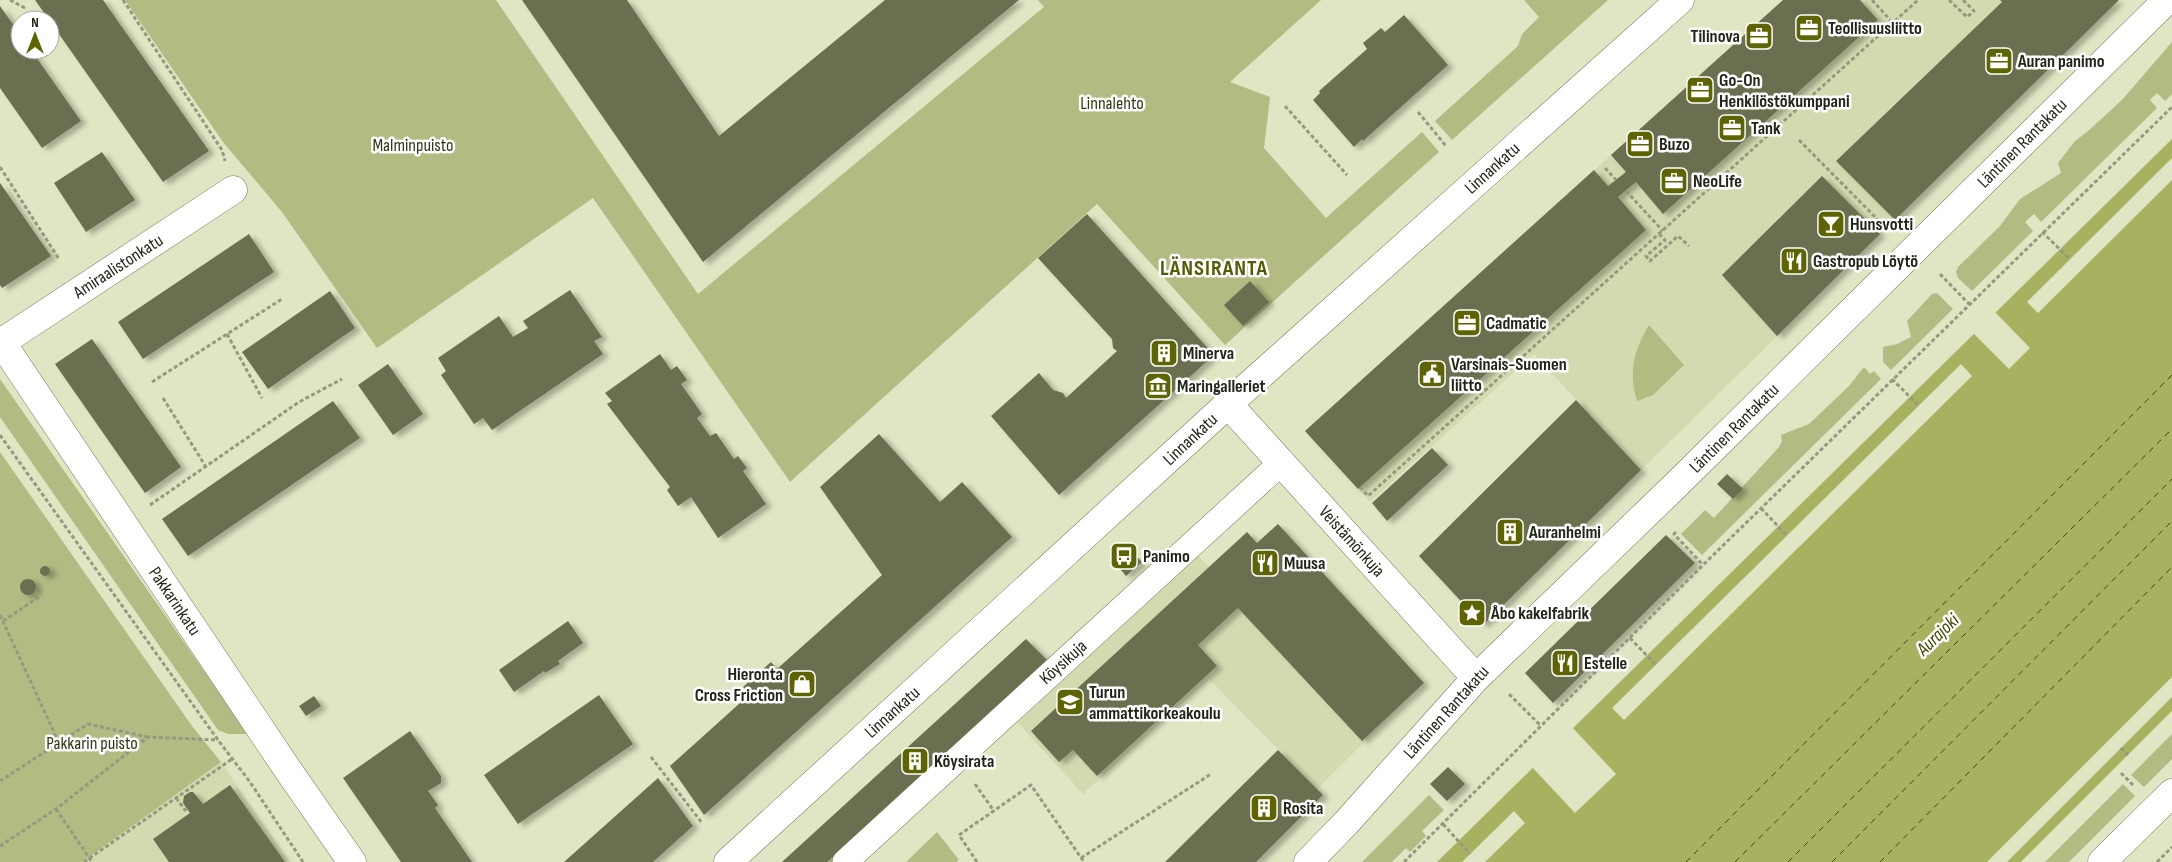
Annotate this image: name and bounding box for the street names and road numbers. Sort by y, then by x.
street label: Läntinen Rantakatu [1973,94,2071,192]
street label: Linnankatu [1460,138,1524,199]
street label: Amiraalistonkatu [69,230,167,304]
street label: Läntinen Rantakatu [1685,379,1783,477]
street label: Linnankatu [1159,409,1222,470]
street label: Veistämönkuja [1314,502,1389,581]
street label: Pakkarinkatu [144,563,205,639]
street label: Köysikuja [1035,636,1091,689]
street label: Läntinen Rantakatu [1399,662,1494,763]
street label: Linnankatu [860,682,924,743]

